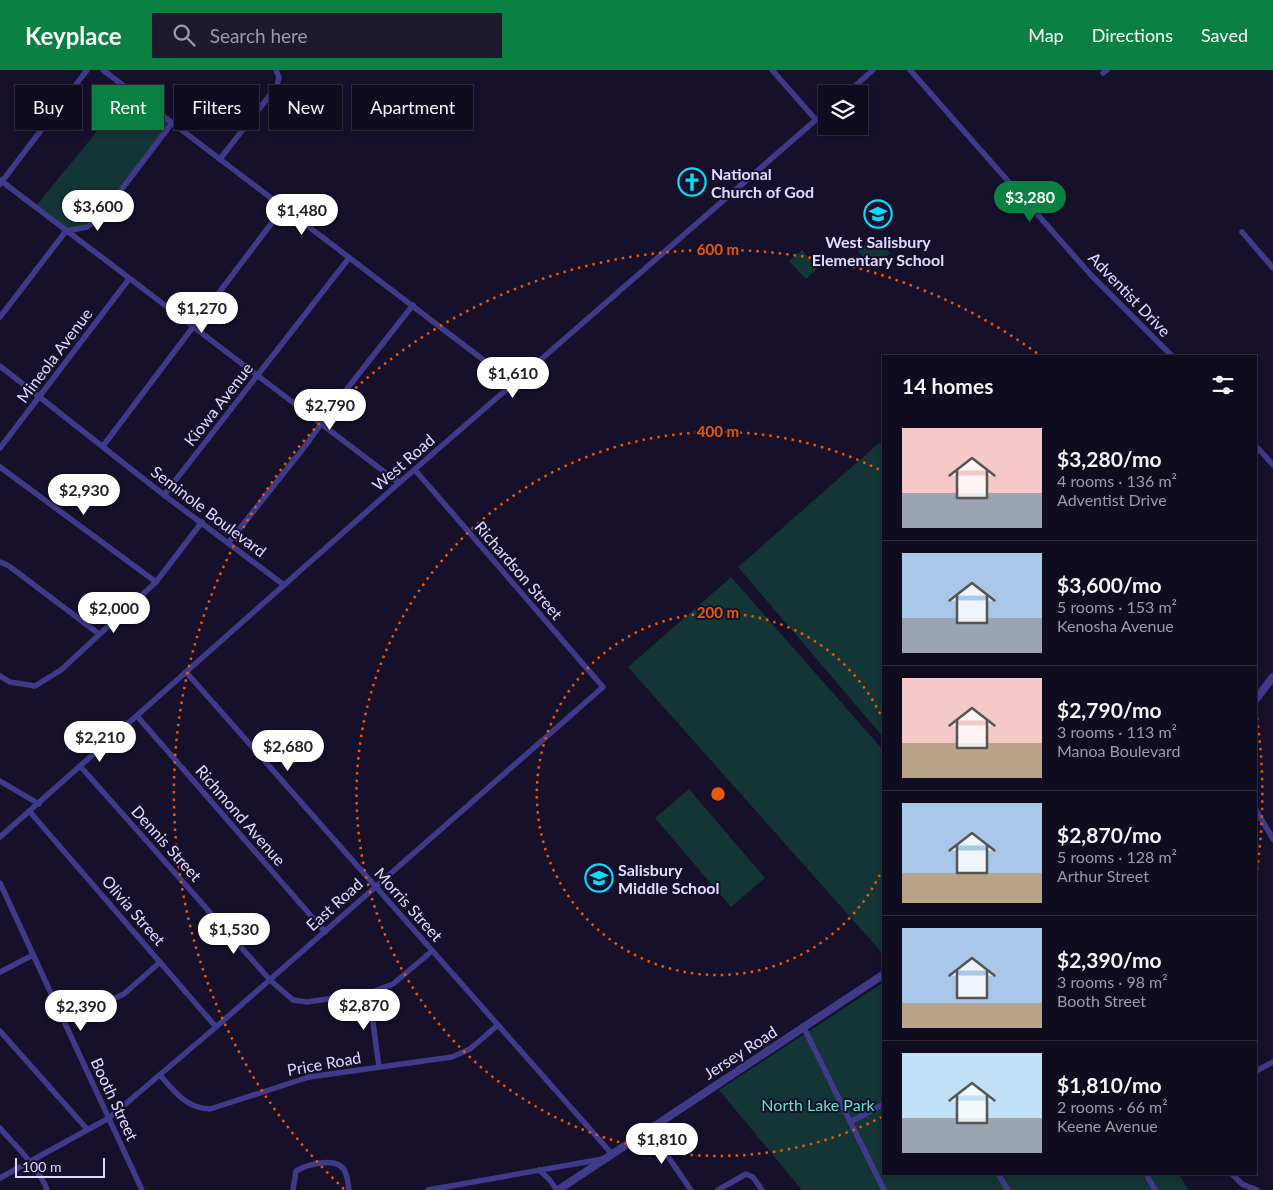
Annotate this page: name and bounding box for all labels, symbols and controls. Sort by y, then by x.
search box [152,13,502,58]
text: Keyplace [25,21,122,50]
icon: search [170,21,198,49]
text: Search here [210,24,308,47]
text: Map [1028,24,1064,46]
text: Directions [1092,24,1173,46]
text: Saved [1201,24,1248,46]
chip: Buy [15,85,82,130]
chip: Rent [92,85,164,130]
chip: Filters [174,85,259,130]
chip: New [269,85,342,130]
chip: Apartment [352,85,473,130]
map controls [818,85,868,135]
button: layers [818,85,868,135]
place label: National Church of God [711,164,814,201]
church icon: National Church of God [677,167,707,197]
pin: $3,280 [989,180,1071,223]
text: $3,280 [1005,187,1055,206]
pin: $3,600 [57,190,139,232]
pin: $1,480 [261,194,343,236]
text: $3,600 [73,196,123,215]
school or university icon: West Salisbury Elementary School [863,199,893,229]
text: $1,480 [277,200,327,219]
place label: West Salisbury Elementary School [812,232,944,269]
text: 600 m [697,240,739,258]
street label: Adventist Drive [1085,248,1175,340]
pin: $1,270 [161,292,243,334]
text: $1,270 [177,298,227,317]
street label: Mineola Avenue [12,304,96,406]
pin: $1,610 [472,356,554,399]
street label: Kiowa Avenue [180,359,256,449]
text: $1,610 [488,363,538,382]
icon: filters [1209,371,1237,399]
text: 14 homes [902,373,993,398]
pin: $2,790 [289,388,371,431]
text: $2,790 [305,395,355,414]
text: 400 m [697,422,739,440]
street label: West Road [368,430,438,494]
text: $3,280/mo [1057,446,1162,471]
icon: home [942,448,1002,508]
street label: Seminole Boulevard [148,462,270,560]
text: 4 rooms · 136 m² [1057,471,1177,490]
pin: $2,930 [43,474,125,516]
text: $2,930 [59,480,109,499]
text: Adventist Drive [1057,490,1167,509]
street label: Richardson Street [471,517,567,623]
text: $3,600/mo [1057,572,1162,597]
icon: home [942,573,1002,633]
pin: $2,000 [73,592,155,634]
text: 5 rooms · 153 m² [1057,597,1177,616]
text: $2,000 [89,598,139,617]
text: 200 m [697,603,739,621]
text: Kenosha Avenue [1057,616,1174,635]
text: $2,790/mo [1057,697,1162,722]
icon: home [942,698,1002,758]
pin: $2,210 [59,720,141,763]
text: 3 rooms · 113 m² [1057,722,1177,741]
text: $2,210 [75,727,125,746]
pin: $2,680 [247,730,329,772]
text: $2,680 [263,736,313,755]
text: Manoa Boulevard [1057,741,1180,760]
street label: Richmond Avenue [192,761,290,869]
centre of rings [709,785,727,803]
street label: Dennis Street [128,801,206,885]
text: $2,870/mo [1057,822,1162,847]
icon: home [942,823,1002,883]
text: 5 rooms · 128 m² [1057,847,1177,866]
place label: Salisbury Middle School [618,860,720,897]
street label: Morris Street [371,863,447,945]
school or university icon: Salisbury Middle School [584,863,614,893]
text: Arthur Street [1057,866,1149,885]
street label: Olivia Street [98,871,170,949]
street label: East Road [302,874,366,934]
pin: $1,530 [193,912,275,955]
text: $1,530 [209,919,259,938]
text: $2,390/mo [1057,947,1162,972]
icon: home [942,948,1002,1008]
text: 3 rooms · 98 m² [1057,972,1168,991]
pin: $2,870 [323,988,405,1031]
pin: $2,390 [40,990,122,1032]
text: Booth Street [1057,991,1146,1010]
text: $2,870 [339,995,389,1014]
text: $2,390 [56,996,106,1015]
street label: Jersey Road [700,1021,780,1083]
street label: Price Road [286,1047,362,1079]
street label: Booth Street [88,1055,143,1144]
text: $1,810/mo [1057,1072,1162,1097]
icon: home [942,1073,1002,1133]
park label: North Lake Park [761,1095,876,1114]
text: 2 rooms · 66 m² [1057,1097,1168,1116]
text: Keene Avenue [1057,1116,1158,1135]
pin: $1,810 [621,1122,703,1165]
text: $1,810 [637,1129,687,1148]
scale bar [15,1155,105,1178]
text: 100 m [22,1158,61,1175]

